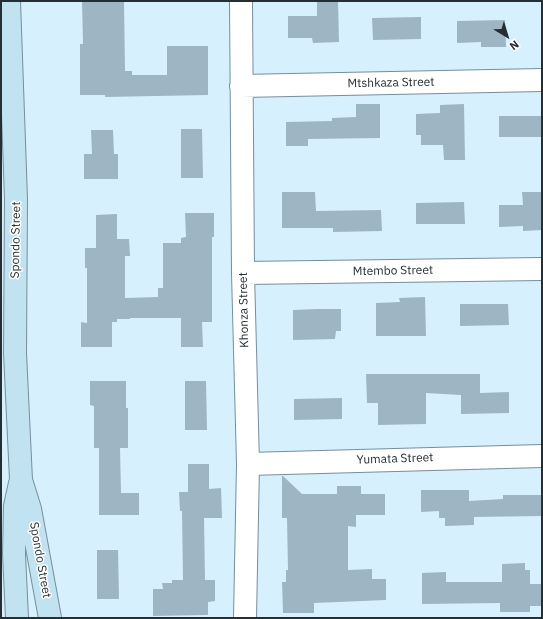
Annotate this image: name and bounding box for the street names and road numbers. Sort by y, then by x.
street label: Mtshkaza Street [347,75,435,91]
street label: Spondo Street [8,201,24,279]
street label: Mtembo Street [353,263,433,279]
street label: Khonza Street [236,272,252,348]
street label: Yumata Street [356,450,434,468]
street label: Spondo Street [26,521,54,599]

